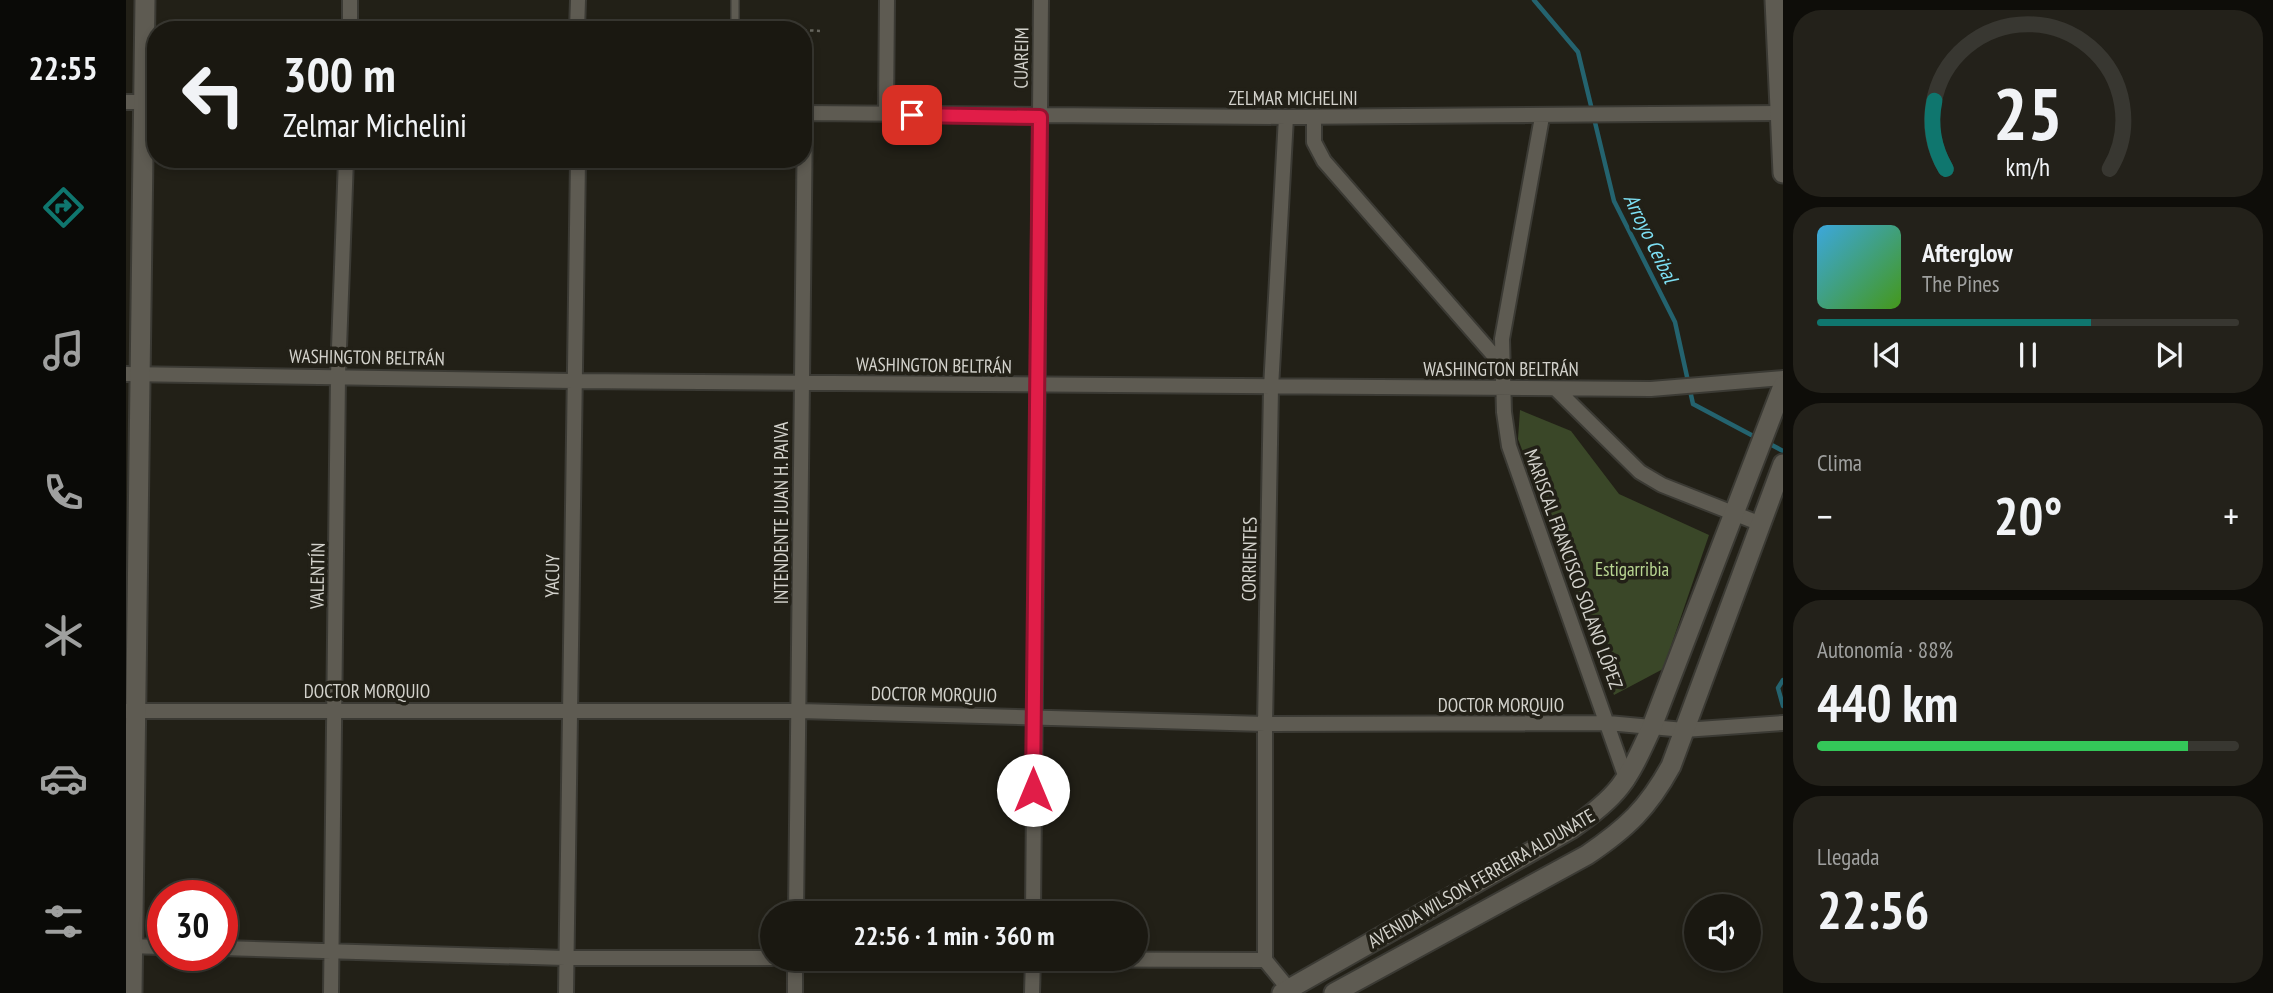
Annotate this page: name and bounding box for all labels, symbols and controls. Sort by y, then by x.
street label: CUAREIM [1008,27,1034,89]
text: 300 m [283,42,396,106]
text: 22:55 [28,47,98,89]
icon: left [168,49,259,140]
text: 25 [1993,66,2063,160]
pin [882,85,942,145]
street label: ZELMAR MICHELINI [1228,86,1358,110]
icon: arrive [893,96,931,134]
text: Zelmar Michelini [283,104,467,146]
text: km/h [2006,151,2050,183]
icon: directions [39,183,88,232]
water label: Arroyo Ceibal [1618,189,1685,289]
text: Afterglow [1922,236,2013,269]
text: The Pines [1922,269,2000,298]
icon: music [39,326,88,375]
icon: previous [1868,336,1906,374]
icon: pause [2009,336,2047,374]
icon: next [2150,336,2188,374]
street label: WASHINGTON BELTRÁN [289,344,445,370]
street label: WASHINGTON BELTRÁN [856,352,1012,378]
street label: WASHINGTON BELTRÁN [1423,357,1579,381]
street label: INTENDENTE JUAN H. PAIVA [769,422,793,604]
street label: MARISCAL FRANCISCO SOLANO LÓPEZ [1519,446,1629,692]
text: Clima [1817,448,1862,477]
icon: phone [39,468,88,517]
text: 20° [1994,482,2062,549]
text: − [1817,491,1833,540]
text: + [2223,491,2239,540]
street label: CORRIENTES [1236,517,1262,601]
street label: VALENTÍN [304,543,330,610]
street label: YACUY [540,554,564,598]
park label: Estigarribia [1595,557,1669,581]
icon: climate [39,611,88,660]
text: Autonomía · 88% [1817,635,1953,664]
text: 440 km [1817,669,1958,736]
street label: DOCTOR MORQUIO [304,679,430,703]
street label: DOCTOR MORQUIO [871,681,997,707]
street label: DOCTOR MORQUIO [1438,693,1564,717]
position arrow [996,753,1070,827]
icon: car [39,754,88,803]
street label: AVENIDA WILSON FERREIRA ALDUNATE [1363,803,1599,953]
text: Llegada [1817,842,1880,871]
text: 22:56 [1817,876,1929,943]
speed limit sign: 30 [147,880,238,971]
map controls [1684,894,1761,971]
button: sound [1684,894,1761,971]
icon: filters [39,897,88,946]
text: 22:56 · 1 min · 360 m [854,919,1054,952]

